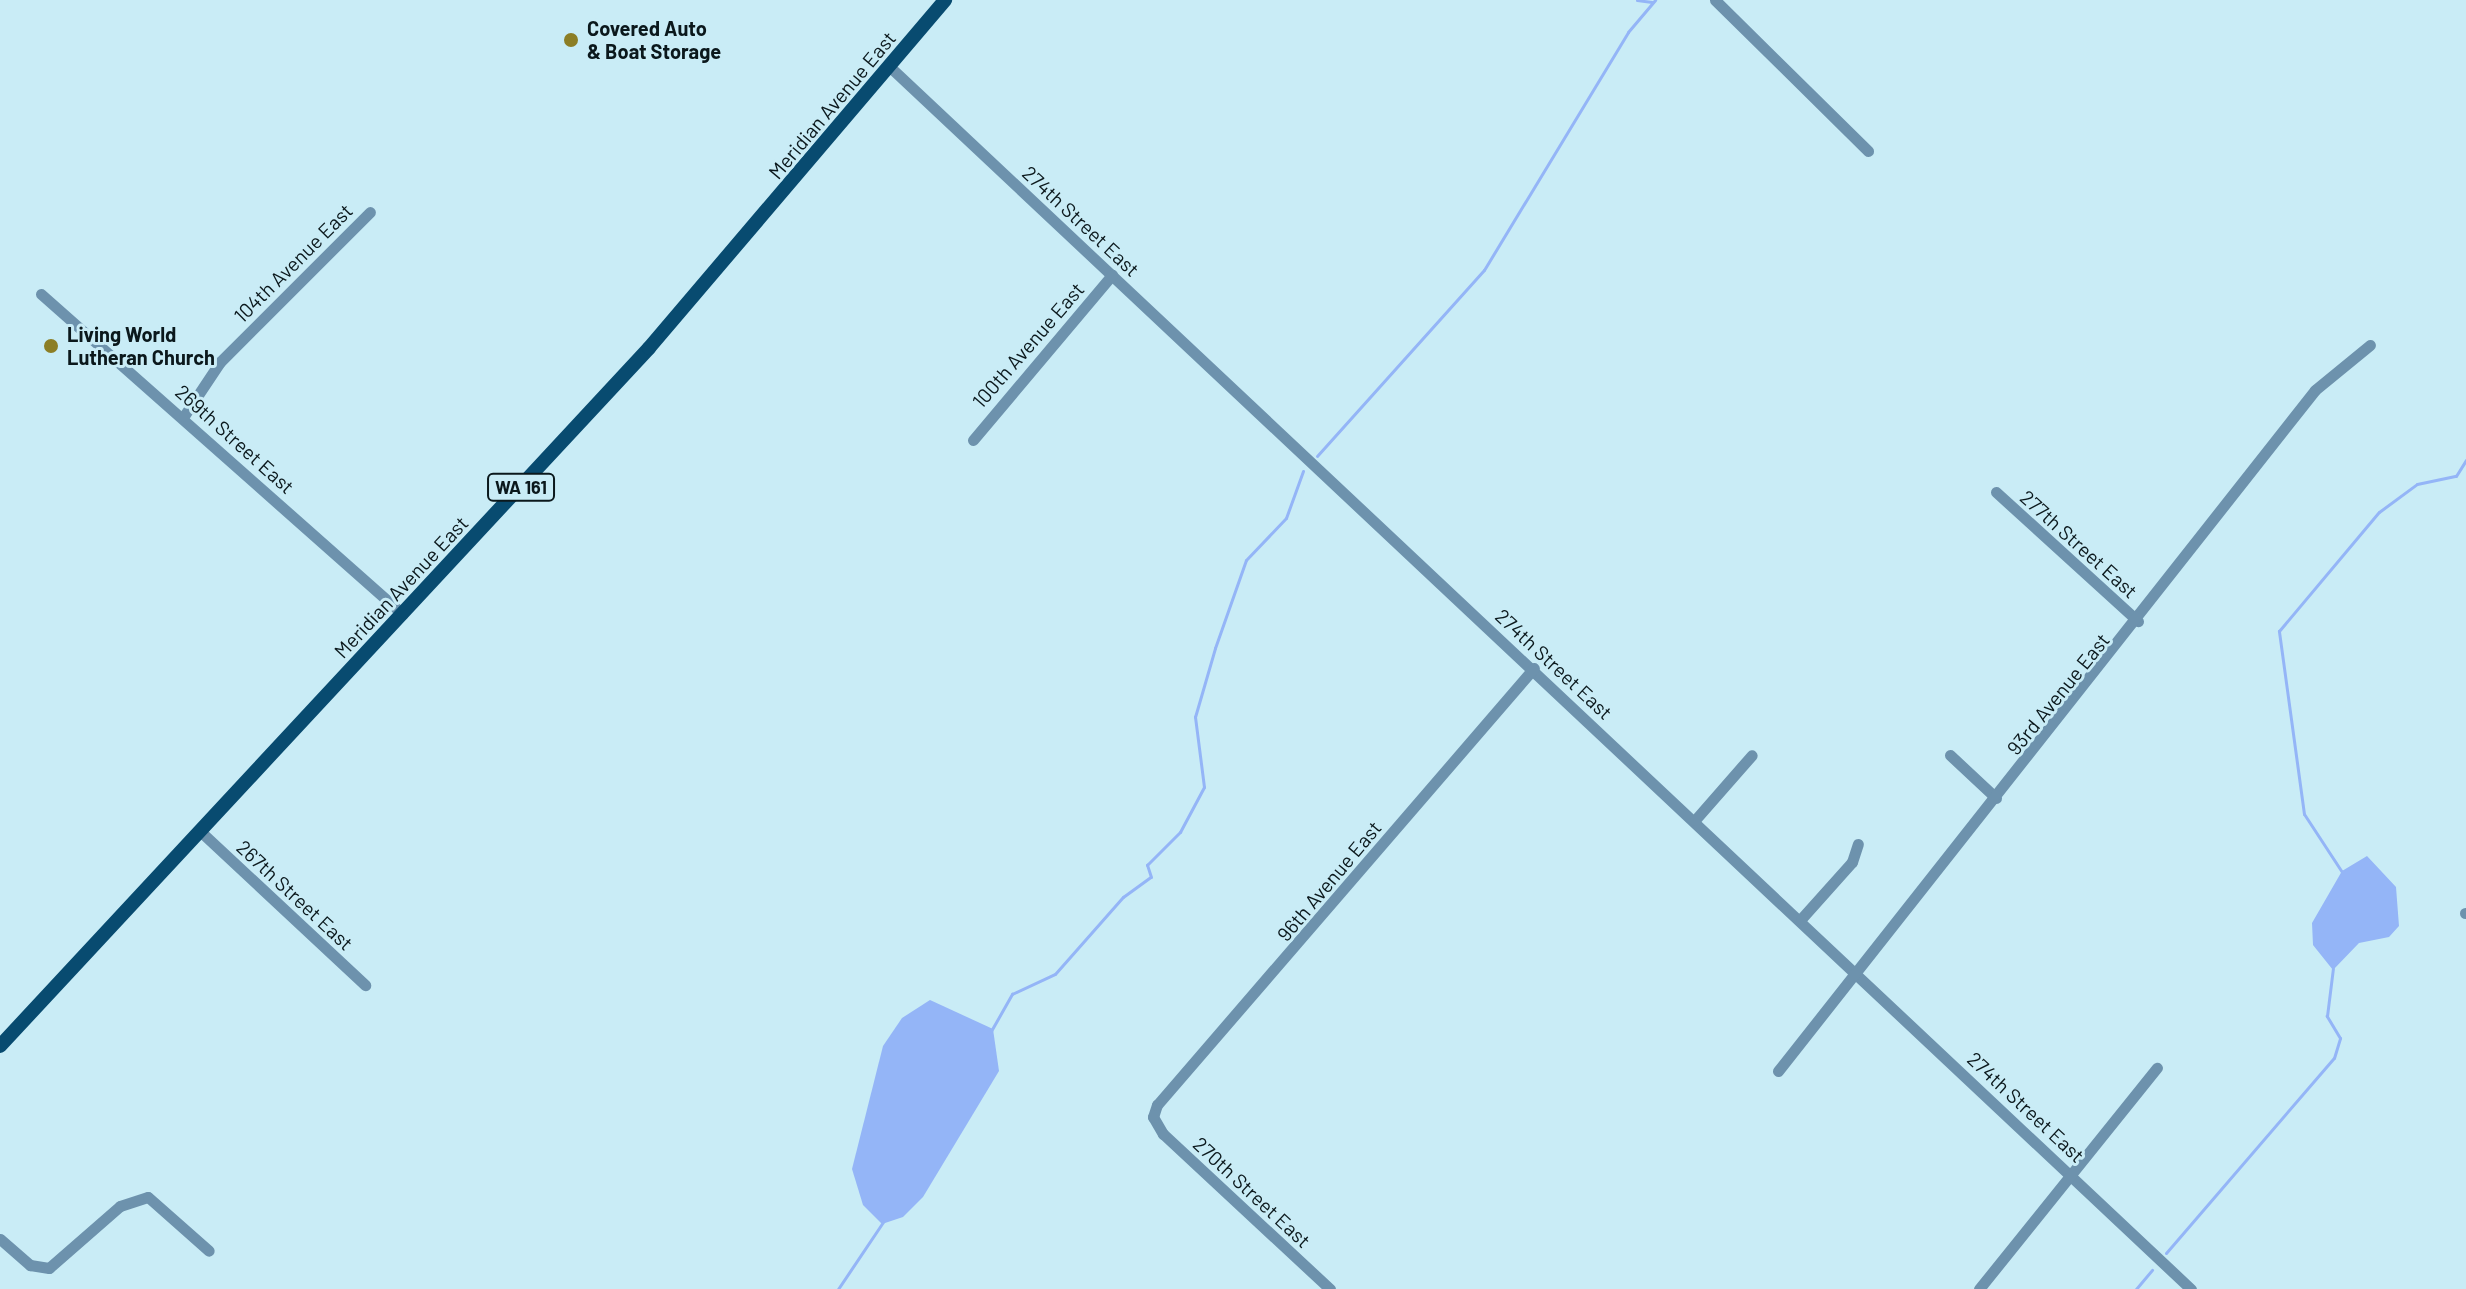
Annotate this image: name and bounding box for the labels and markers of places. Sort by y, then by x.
place label: Covered Auto & Boat Storage [587,16,721,63]
marker: Covered Auto & Boat Storage [562,31,580,49]
place label: Living World Lutheran Church [67,322,215,369]
marker: Living World Lutheran Church [42,337,60,355]

